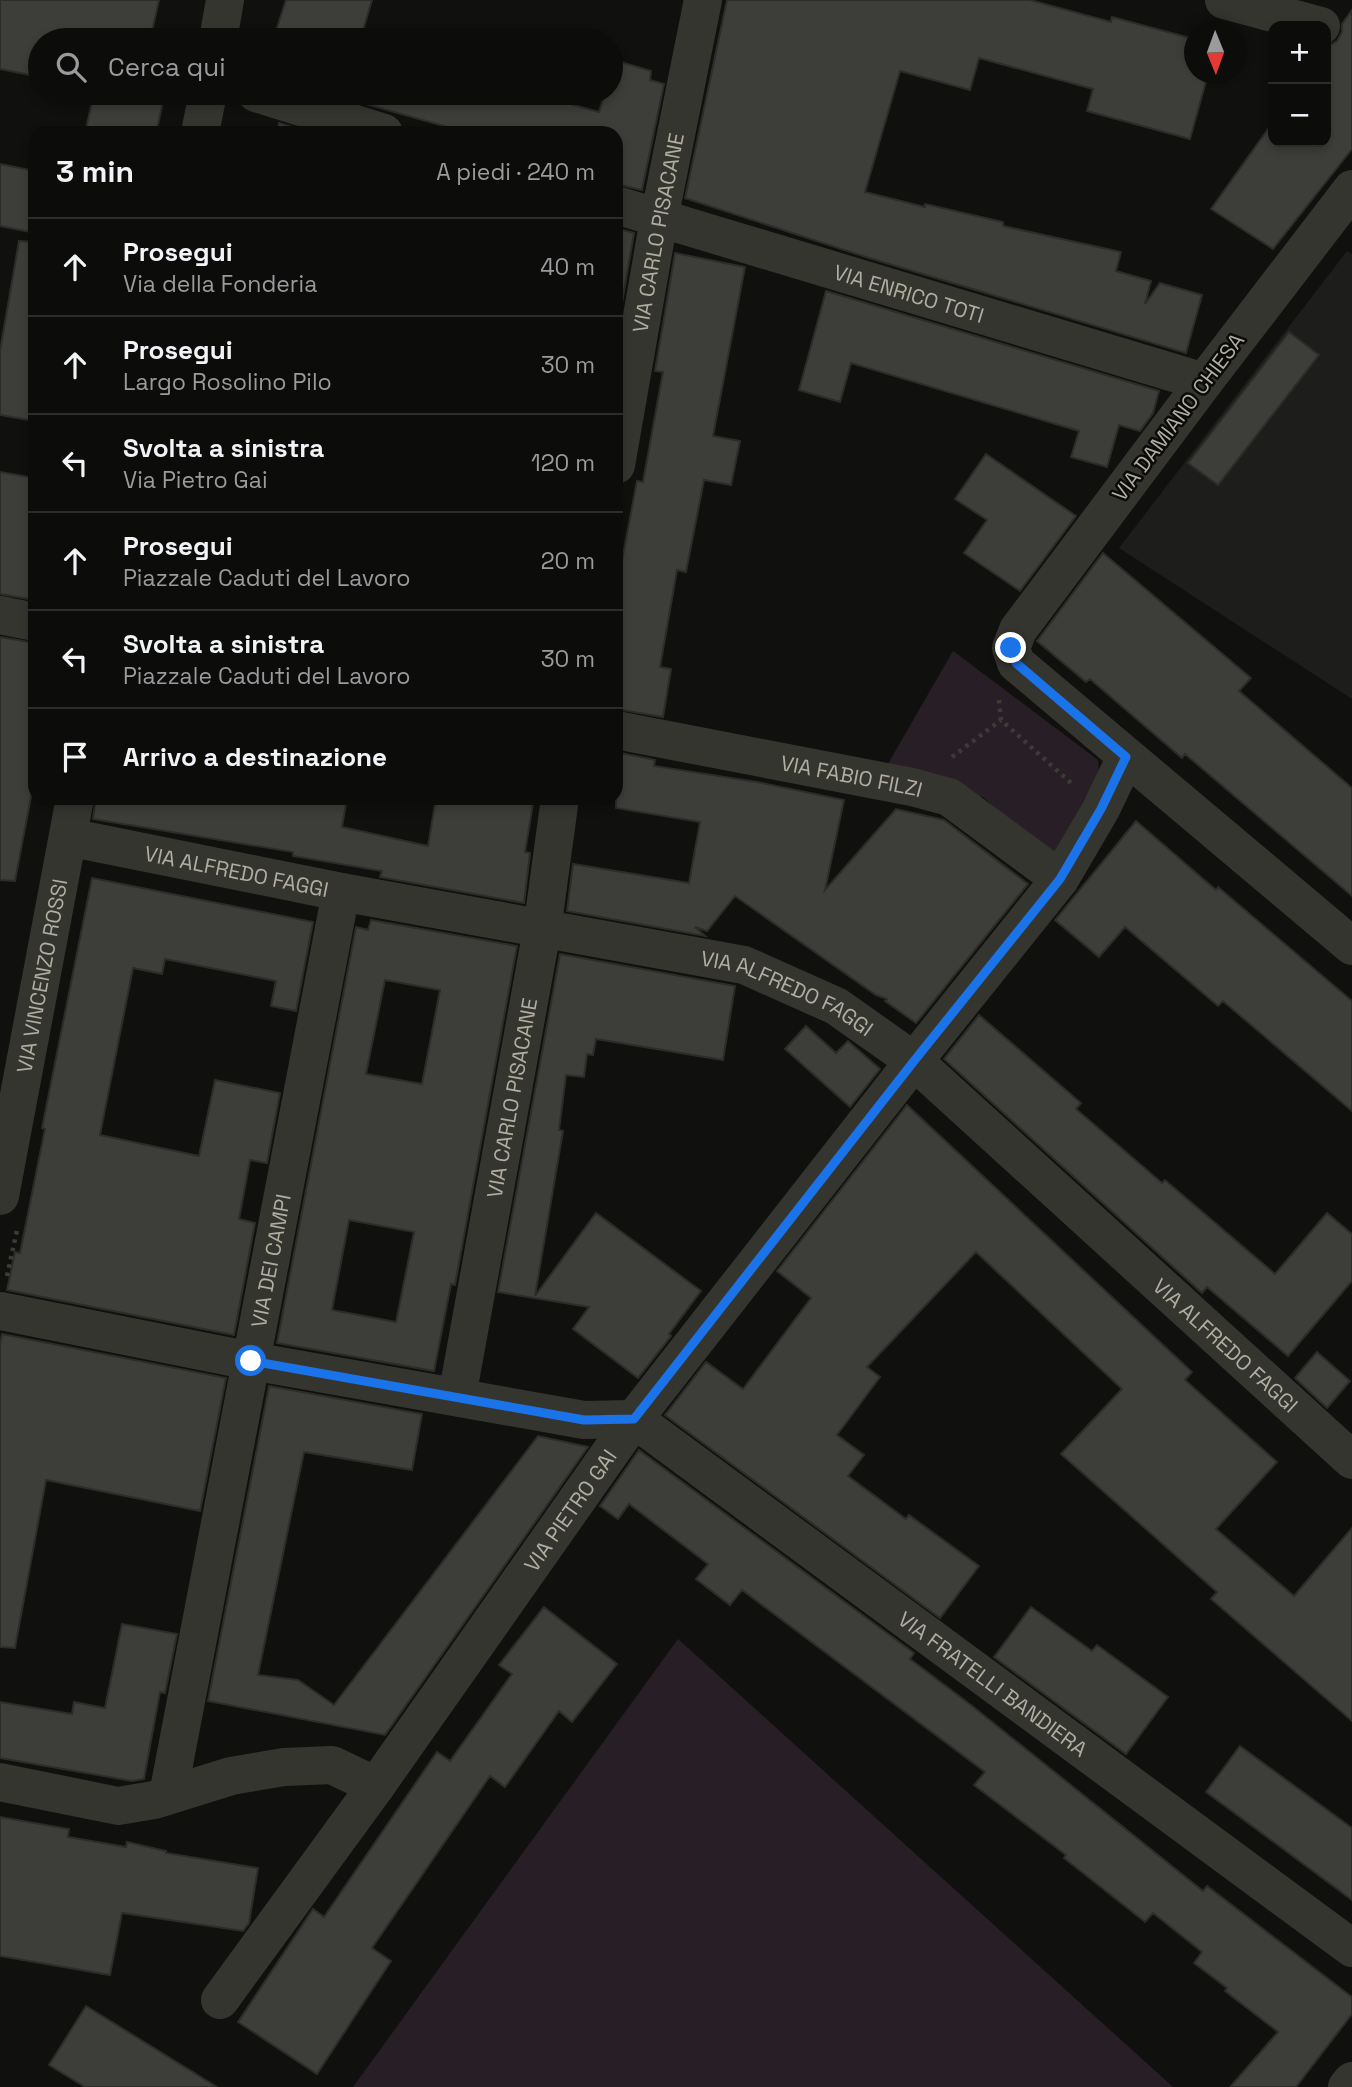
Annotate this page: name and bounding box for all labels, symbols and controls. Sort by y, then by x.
north arrow [1184,21,1247,84]
map controls [1268,21,1331,147]
button: + [1268,21,1331,84]
search box [28,28,623,105]
icon: search [52,48,90,86]
text: Cerca qui [108,50,226,84]
button: − [1268,84,1331,147]
street label: VIA CARLO PISACANE [626,130,690,335]
text: 3 min [56,152,134,191]
text: A piedi · 240 m [436,157,595,187]
text: Prosegui [123,235,233,269]
icon: ahead [56,248,94,286]
text: 40 m [540,252,595,282]
street label: VIA ENRICO TOTI [831,258,987,329]
text: Via della Fonderia [123,269,317,299]
street label: VIA DAMIANO CHIESA [1106,328,1250,506]
text: Prosegui [123,333,233,367]
icon: ahead [56,346,94,384]
text: 30 m [541,350,595,380]
text: Largo Rosolino Pilo [123,367,332,397]
text: Svolta a sinistra [123,431,324,465]
icon: left [56,444,94,482]
text: 120 m [531,448,595,478]
text: Via Pietro Gai [123,465,268,495]
text: Prosegui [123,529,233,563]
icon: ahead [56,542,94,580]
text: 20 m [541,546,595,576]
text: Piazzale Caduti del Lavoro [123,563,410,593]
text: Svolta a sinistra [123,627,324,661]
route end [995,632,1026,663]
icon: left [56,640,94,678]
text: 30 m [541,644,595,674]
text: Piazzale Caduti del Lavoro [123,661,410,691]
icon: arrive [56,738,94,776]
text: Arrivo a destinazione [123,740,387,774]
street label: VIA FABIO FILZI [779,749,926,803]
street label: VIA ALFREDO FAGGI [142,839,331,903]
street label: VIA VINCENZO ROSSI [10,877,73,1075]
street label: VIA ALFREDO FAGGI [699,944,879,1042]
street label: VIA CARLO PISACANE [480,996,543,1200]
street label: VIA DEI CAMPI [244,1192,296,1330]
street label: VIA ALFREDO FAGGI [1148,1272,1304,1418]
route start [235,1345,266,1376]
street label: VIA PIETRO GAI [518,1444,622,1577]
street label: VIA FRATELLI BANDIERA [893,1605,1093,1762]

